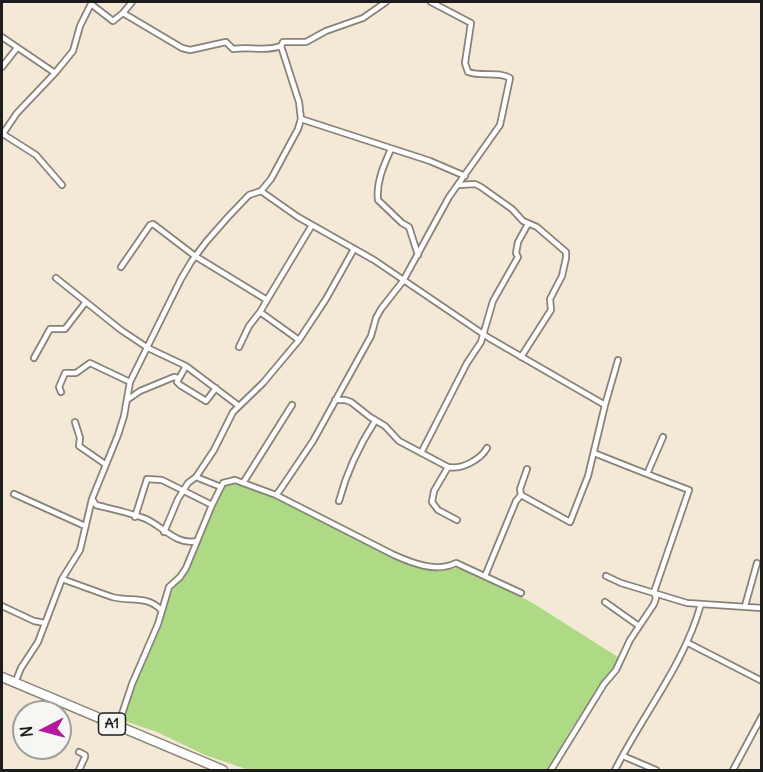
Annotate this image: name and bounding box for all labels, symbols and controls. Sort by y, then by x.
north arrow [12,700,72,760]
road number: A1 [98,713,126,735]
text: N [16,725,37,738]

